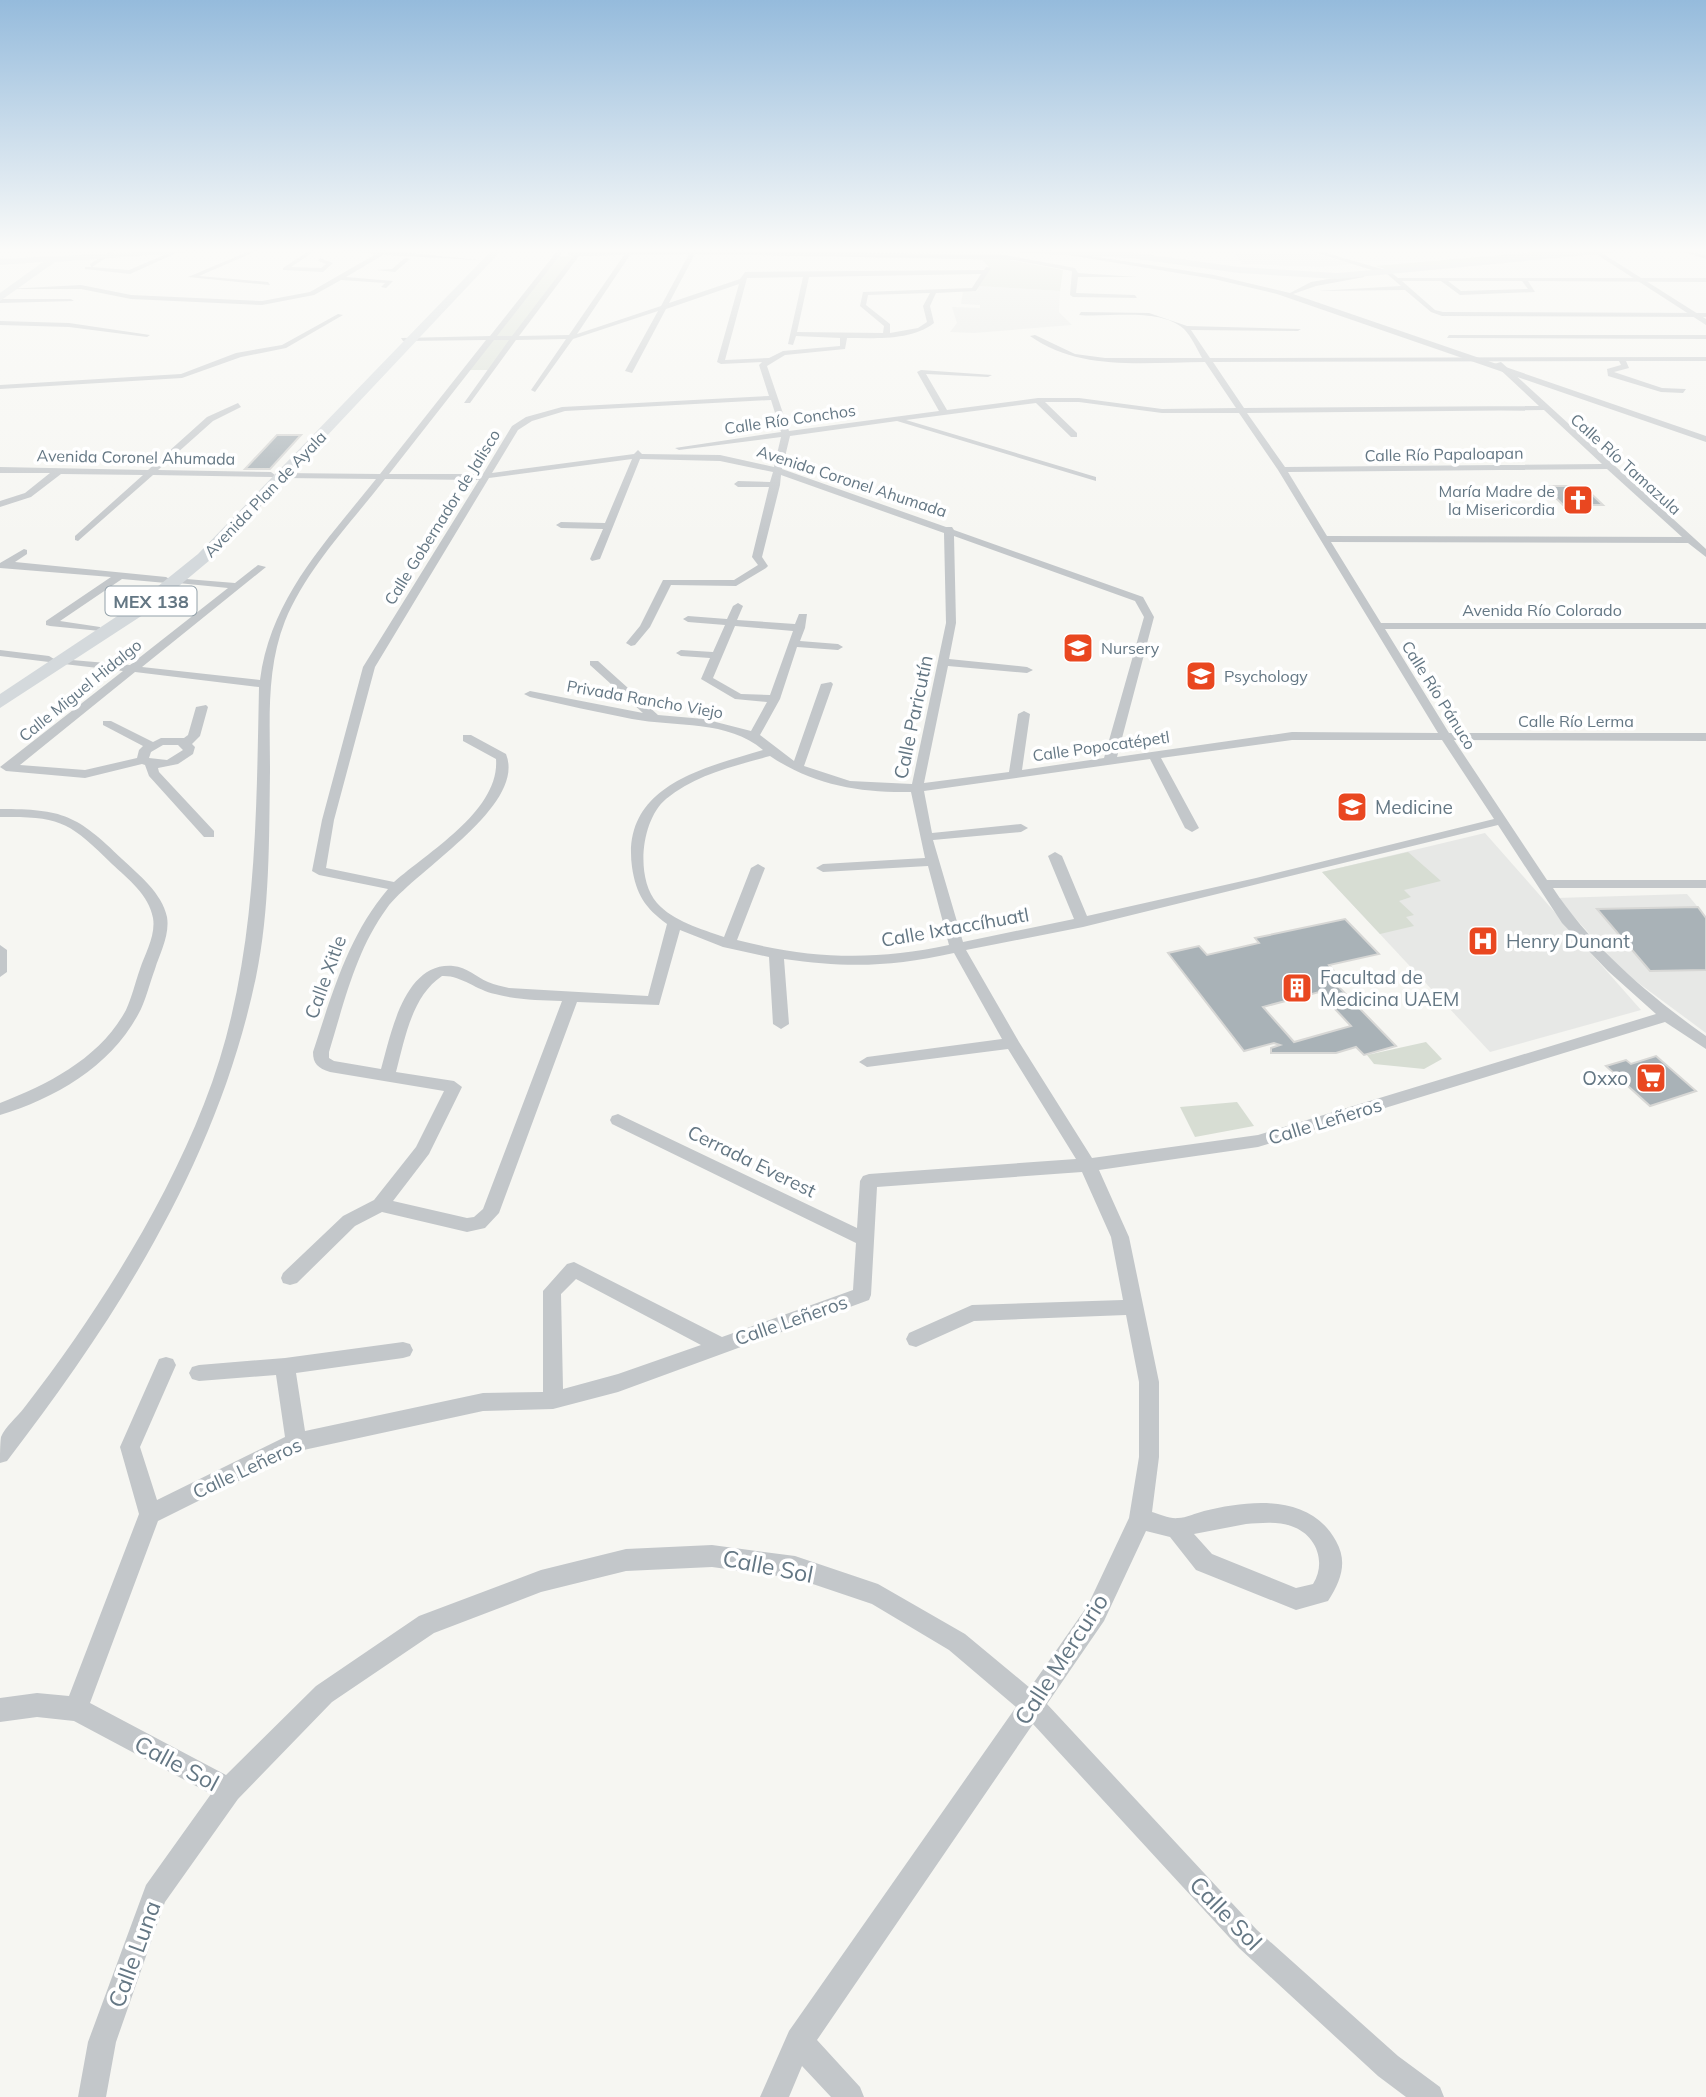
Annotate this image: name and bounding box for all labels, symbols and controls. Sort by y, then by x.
street label: Calle Río Conchos [723,400,857,438]
street label: Calle Río Tamazula [1567,409,1685,519]
street label: Calle Gobernador de Jalisco [380,426,504,608]
street label: Avenida Plan de Ayala [200,427,330,561]
street label: Avenida Coronel Ahumada [754,441,950,521]
street label: Calle Río Papaloapan [1364,443,1524,465]
street label: Avenida Coronel Ahumada [37,445,235,469]
place label: María Madre de la Misericordia [1438,481,1555,519]
church icon: María Madre de la Misericordia [1561,483,1595,517]
road number: MEX 138 [106,586,196,616]
street label: Avenida Río Colorado [1462,600,1622,620]
school or university icon: Nursery [1061,631,1095,665]
street label: Calle Miguel Hidalgo [15,634,145,746]
street label: Calle Río Pánuco [1398,637,1480,753]
place label: Nursery [1101,638,1160,658]
street label: Calle Paricutín [888,653,938,781]
school or university icon: Psychology [1184,659,1218,693]
place label: Psychology [1224,666,1308,686]
street label: Privada Rancho Viejo [565,675,725,723]
street label: Calle Río Lerma [1518,711,1634,731]
street label: Calle Popocatépetl [1031,726,1171,766]
school or university icon: Medicine [1335,790,1369,824]
place label: Medicine [1375,795,1453,819]
street label: Calle Ixtaccíhuatl [879,902,1031,952]
hospital icon: Henry Dunant [1466,924,1500,958]
place label: Henry Dunant [1506,929,1630,953]
street label: Calle Xitle [299,932,351,1022]
place label: Facultad de Medicina UAEM [1320,965,1459,1011]
building icon: Facultad de Medicina UAEM [1280,971,1314,1005]
supermarket icon: Oxxo [1634,1061,1668,1095]
place label: Oxxo [1582,1066,1628,1090]
street label: Calle Leñeros [1265,1092,1385,1150]
street label: Cerrada Everest [684,1120,820,1203]
street label: Calle Leñeros [732,1290,850,1350]
street label: Calle Leñeros [189,1432,305,1504]
street label: Calle Sol [720,1543,816,1589]
street label: Calle Mercurio [1008,1588,1114,1730]
street label: Calle Sol [130,1729,224,1797]
street label: Calle Sol [1184,1870,1268,1956]
street label: Calle Luna [101,1897,167,2011]

